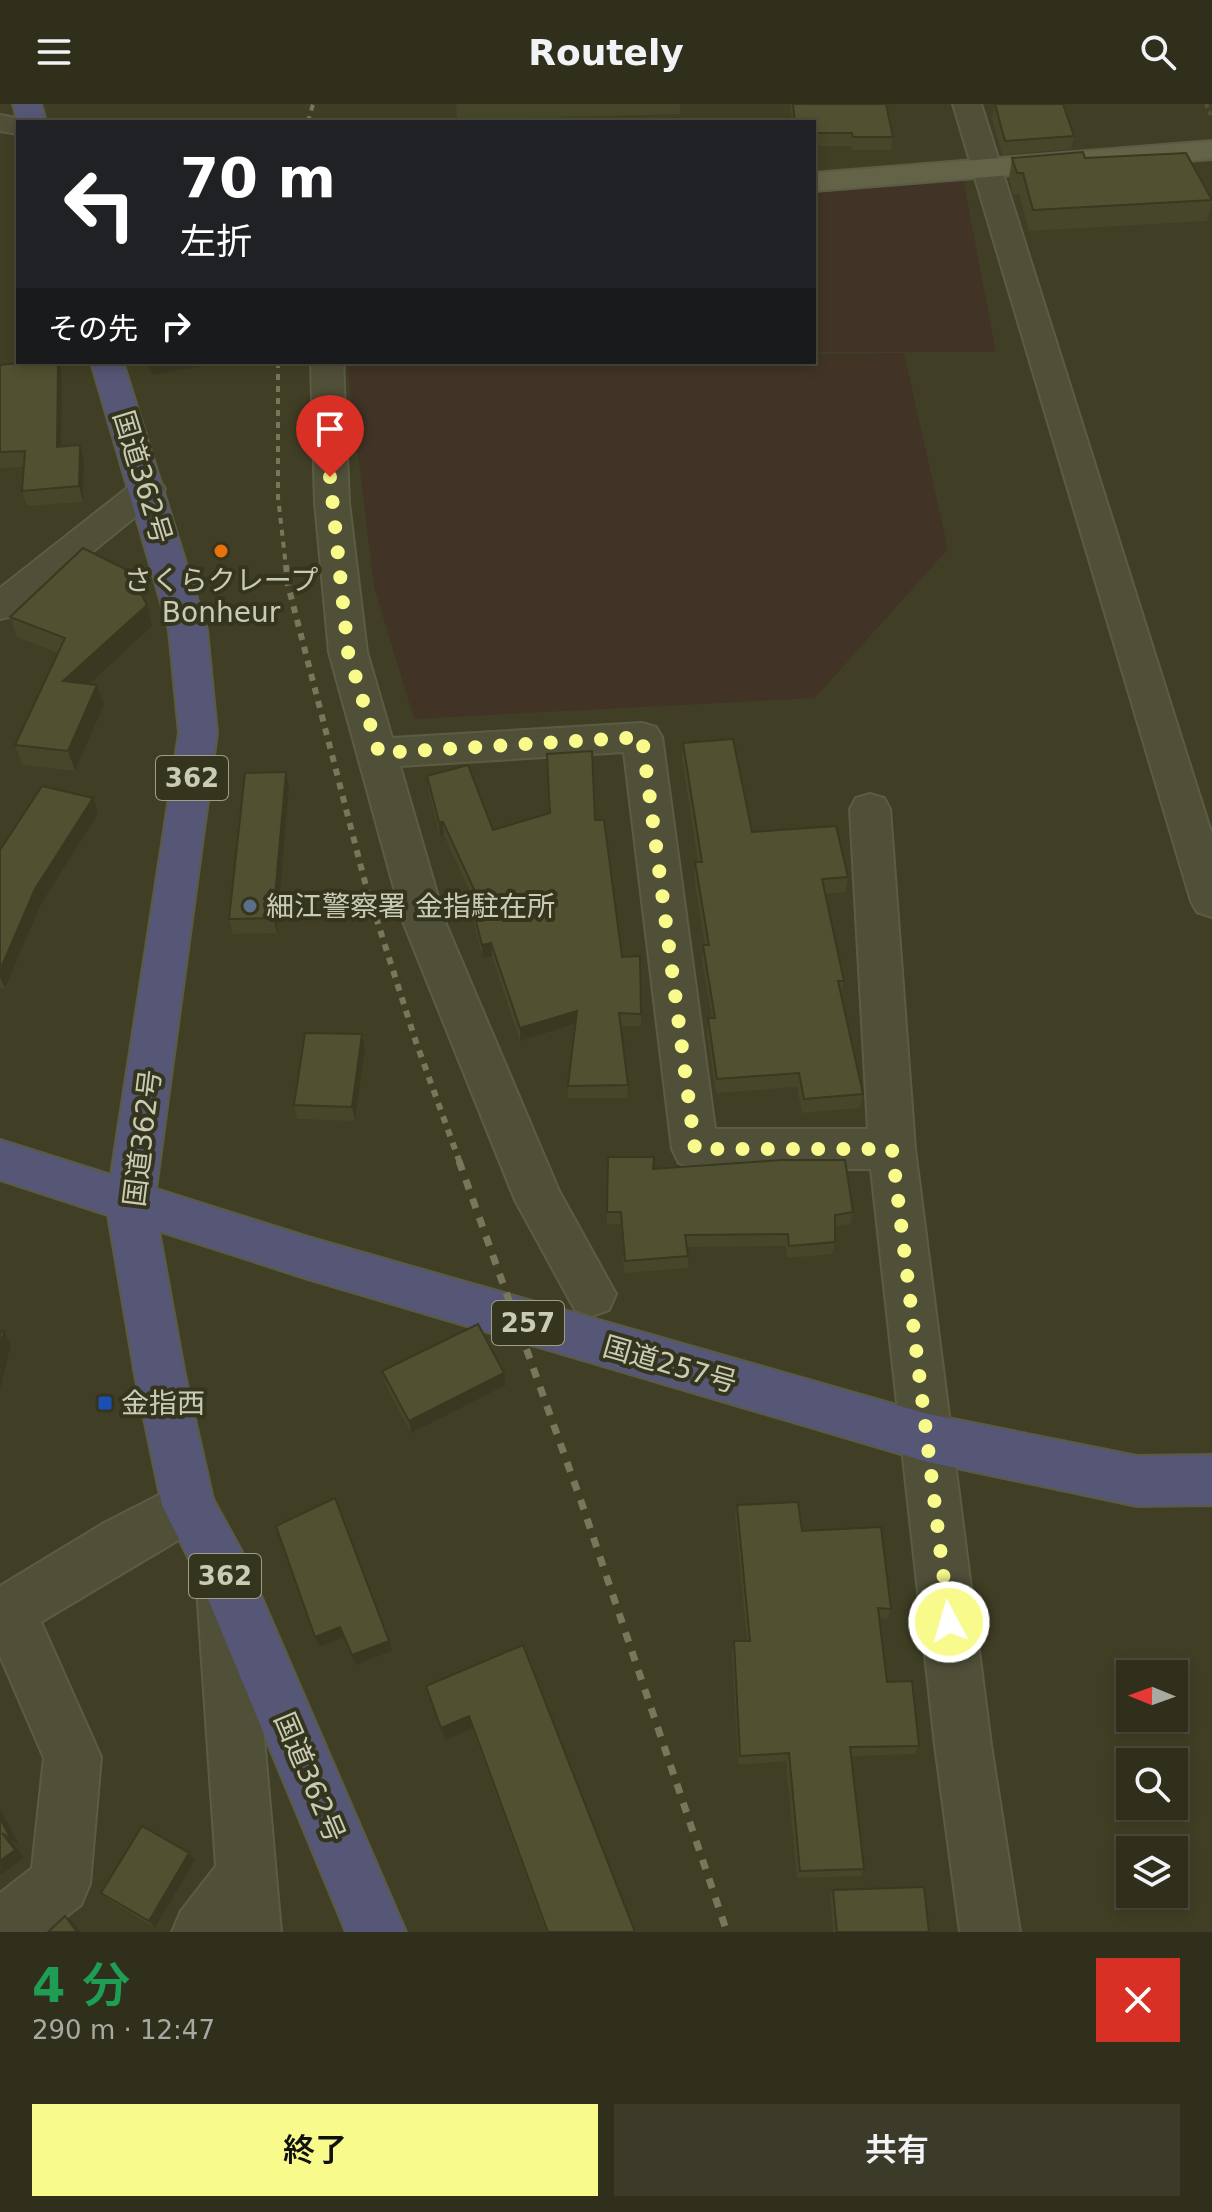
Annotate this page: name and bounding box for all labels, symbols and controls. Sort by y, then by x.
icon: menu [32,30,76,74]
icon: search [1136,30,1180,74]
text: Routely [528,32,684,73]
text: 70 m [180,145,336,210]
icon: left [48,152,152,256]
text: 左折 [180,221,252,262]
icon: right [154,304,198,348]
text: その先 [48,311,138,346]
pin [296,395,364,477]
street label: 国道362号 [107,407,178,548]
icon: arrive [308,407,352,451]
marker: さくらクレープ Bonheur [212,542,230,560]
place label: さくらクレープ Bonheur [124,564,318,629]
road number: 362 [156,756,228,800]
place label: 細江警察署 金指駐在所 [266,890,555,923]
marker: 細江警察署 金指駐在所 [241,897,259,915]
street label: 国道362号 [118,1068,167,1208]
road number: 257 [492,1301,564,1345]
street label: 国道257号 [599,1330,740,1399]
place label: 金指西 [121,1387,205,1420]
marker: 金指西 [96,1394,114,1412]
road number: 362 [189,1554,261,1598]
position arrow [907,1580,991,1664]
north arrow [1116,1660,1188,1732]
map controls [1116,1660,1188,1908]
street label: 国道362号 [267,1707,352,1847]
button: search [1116,1748,1188,1820]
button: layers [1116,1836,1188,1908]
text: 4 分 [32,1957,130,2013]
button: close [1096,1958,1180,2042]
text: 290 m · 12:47 [32,2015,215,2045]
button: 終了 [32,2104,598,2196]
button: 共有 [614,2104,1180,2196]

